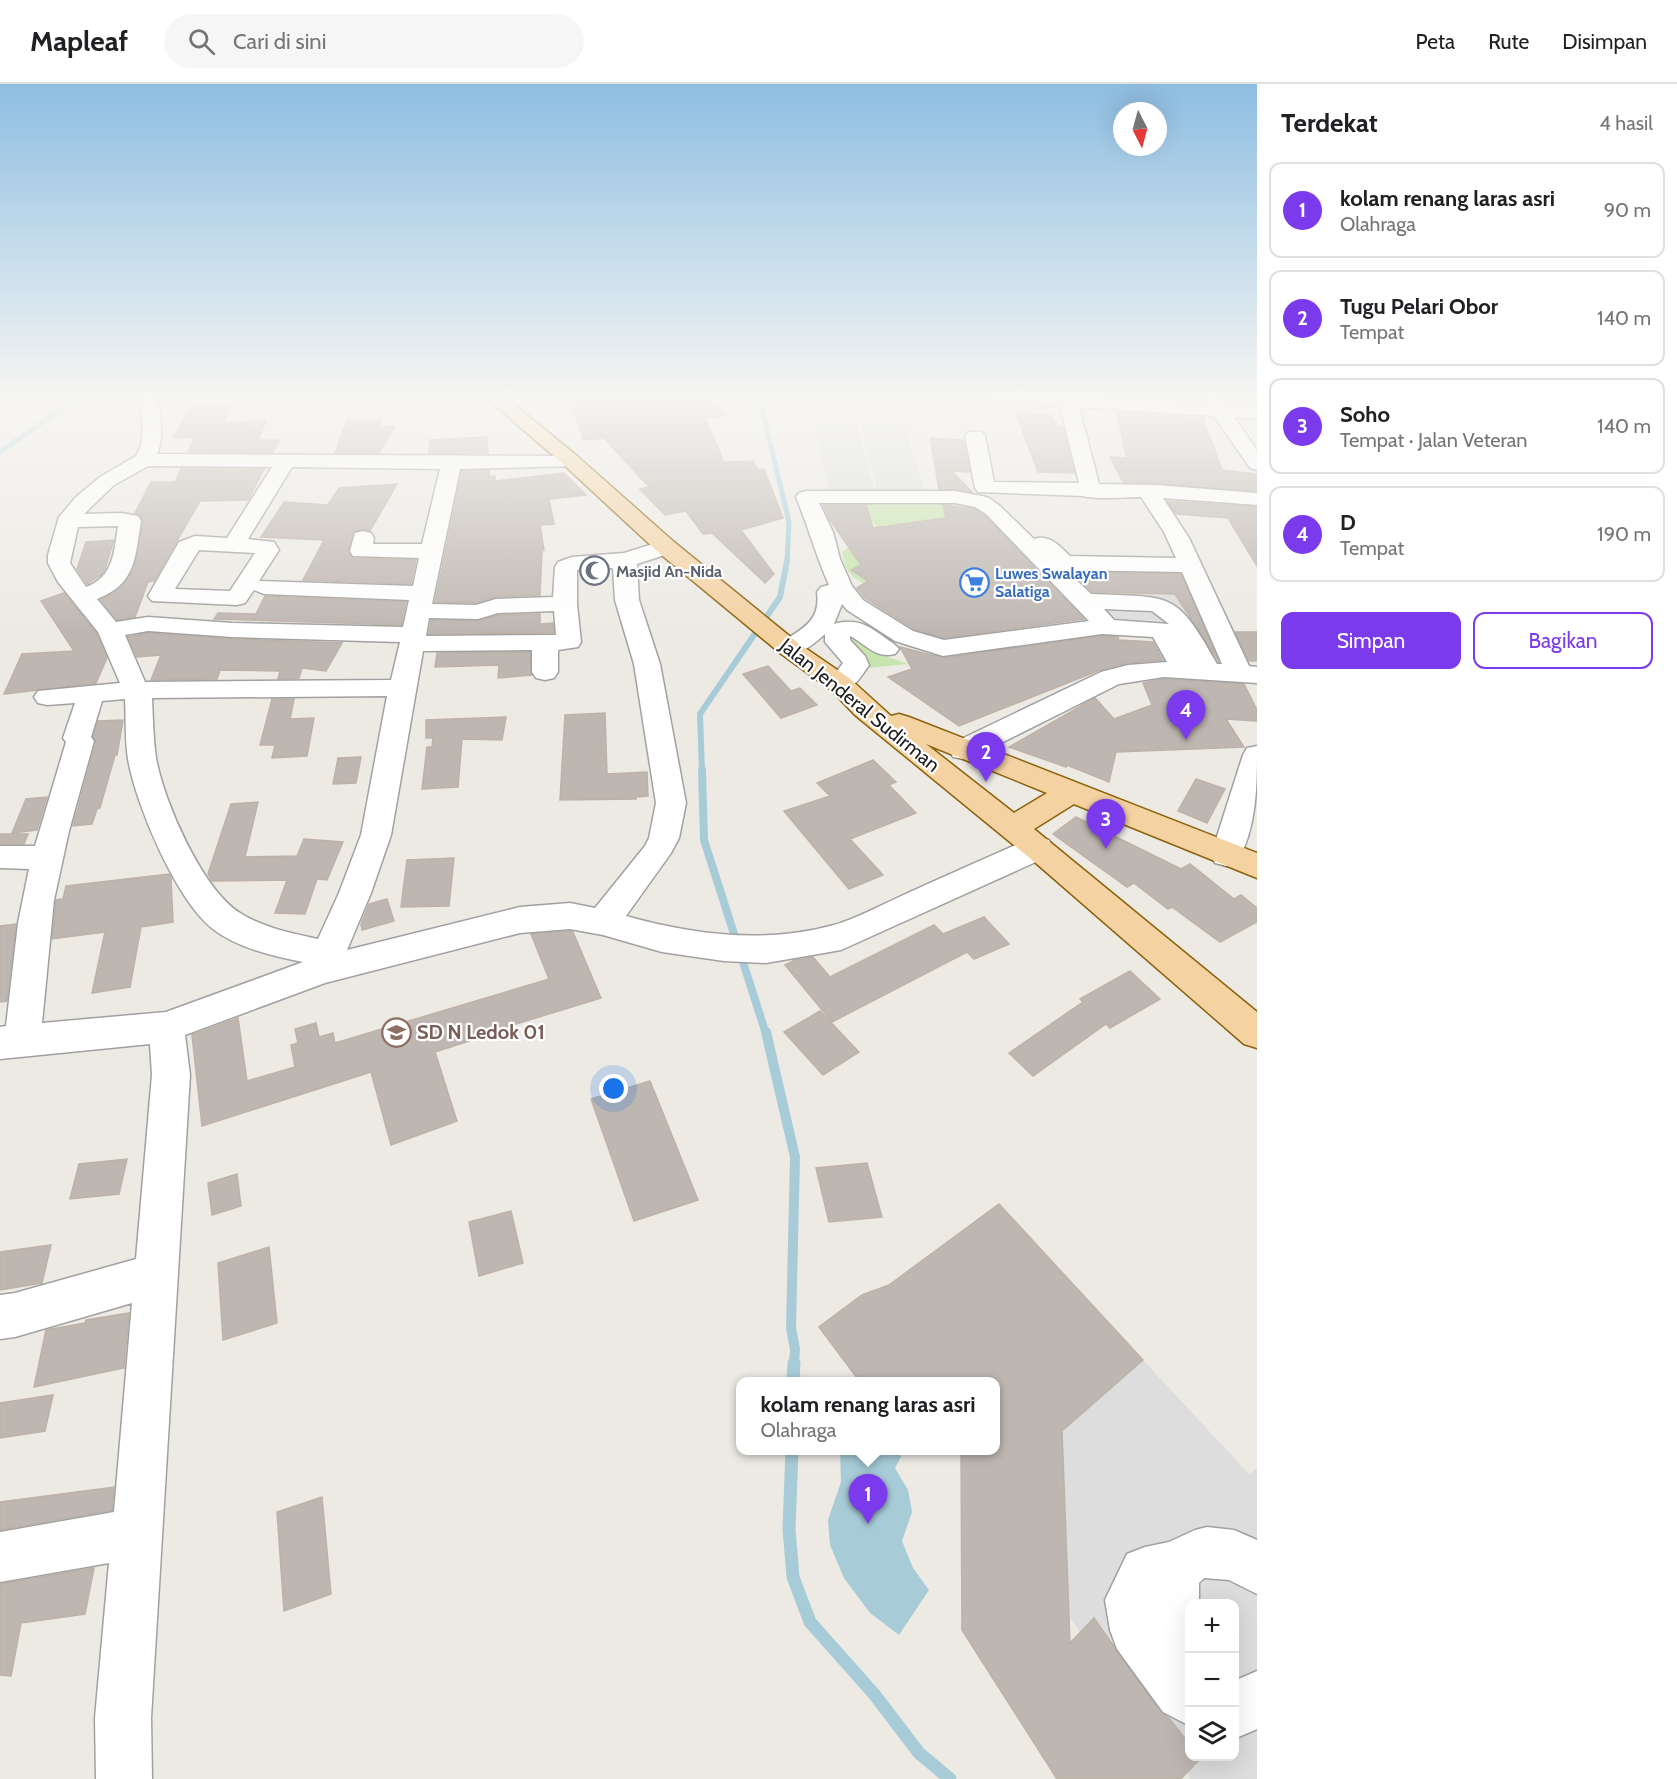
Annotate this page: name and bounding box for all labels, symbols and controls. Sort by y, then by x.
search box [164,14,584,68]
text: Mapleaf [30,24,128,58]
icon: search [185,25,218,58]
text: Cari di sini [233,28,326,55]
text: Peta [1416,29,1455,54]
text: Rute [1488,29,1529,54]
text: Disimpan [1562,29,1647,54]
north arrow [1113,102,1167,156]
text: Terdekat [1281,107,1378,139]
text: 4 hasil [1599,111,1653,135]
text: kolam renang laras asri [1340,185,1555,212]
text: 1 [1299,198,1306,222]
text: 90 m [1604,198,1651,222]
text: Olahraga [1340,212,1416,236]
text: Tugu Pelari Obor [1340,293,1498,320]
text: 2 [1297,306,1308,330]
text: 140 m [1597,306,1651,330]
text: Tempat [1340,320,1404,344]
text: Soho [1340,401,1390,428]
text: 3 [1297,414,1308,438]
text: 140 m [1597,414,1651,438]
text: Tempat · Jalan Veteran [1340,428,1528,452]
text: D [1340,509,1356,536]
text: 4 [1296,522,1309,546]
text: 190 m [1597,522,1651,546]
text: Tempat [1340,536,1404,560]
mosque icon: Masjid An-Nida [579,555,611,587]
place label: Masjid An-Nida [616,562,722,581]
place label: Luwes Swalayan Salatiga [995,564,1108,601]
supermarket icon: Luwes Swalayan Salatiga [958,566,990,598]
button: Simpan [1281,612,1461,669]
button: Bagikan [1473,612,1653,669]
street label: Jalan Jenderal Sudirman [774,632,945,777]
pin: 4 [1166,690,1206,740]
pin: 2 [966,732,1006,782]
pin: 3 [1086,800,1126,849]
school or university icon: SD N Ledok 01 [380,1016,412,1048]
place label: SD N Ledok 01 [417,1020,545,1044]
your location [599,1074,628,1103]
popup [736,1377,1000,1455]
text: kolam renang laras asri [760,1391,976,1418]
text: Olahraga [760,1418,836,1442]
pin: 1 [848,1474,888,1524]
map controls [1185,1599,1239,1761]
button: + [1185,1599,1239,1653]
button: − [1185,1653,1239,1707]
button: layers [1185,1707,1239,1761]

